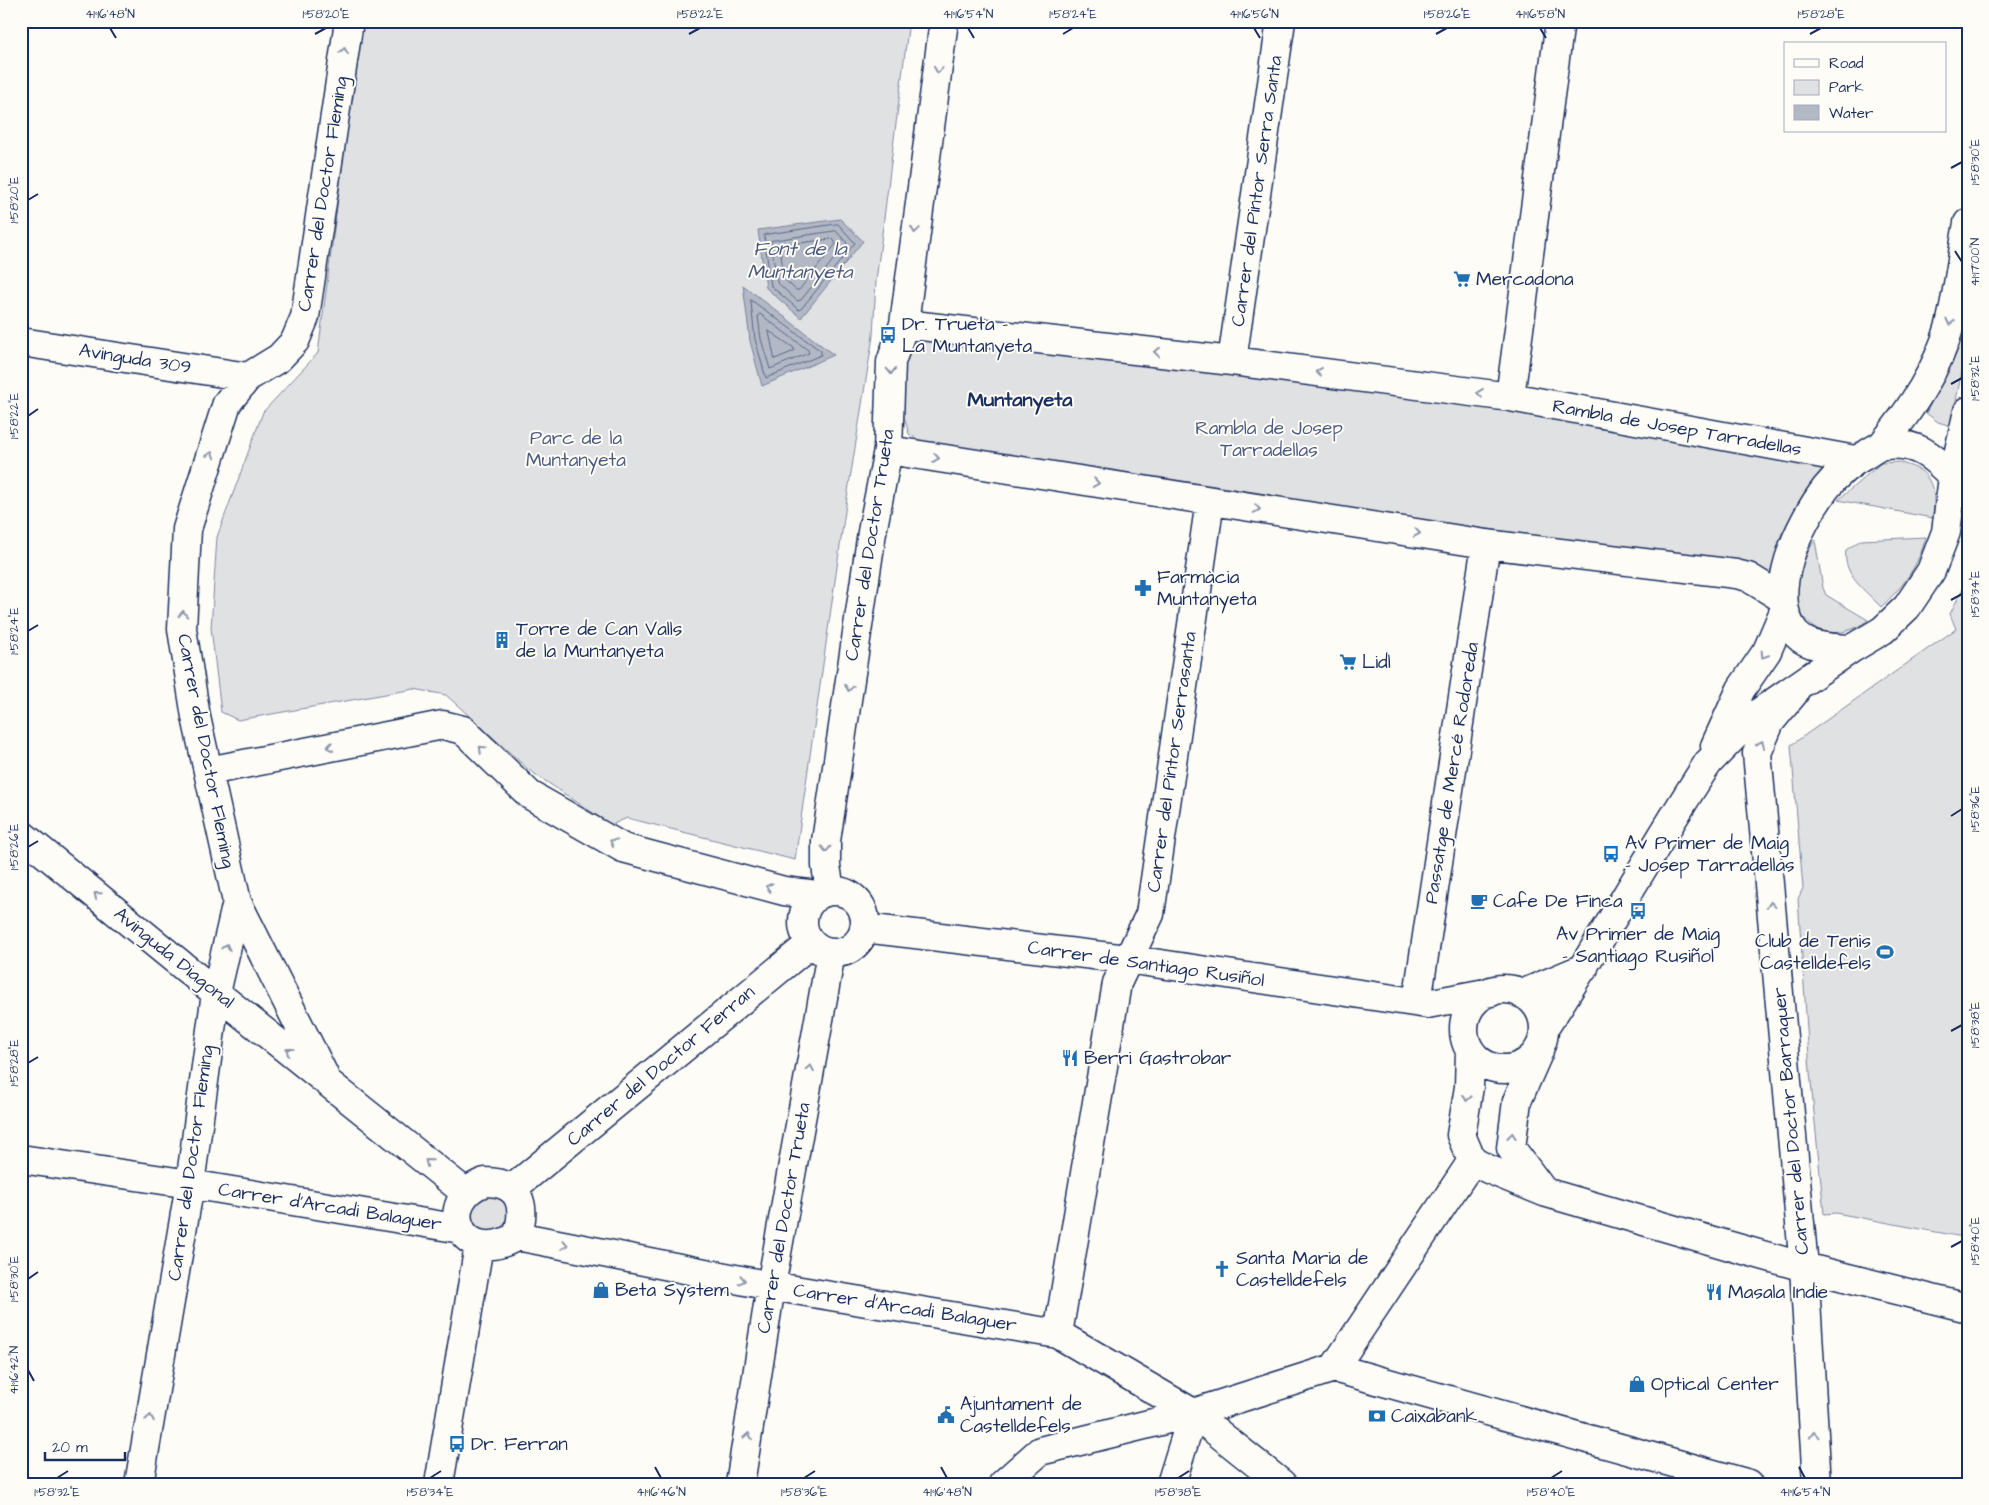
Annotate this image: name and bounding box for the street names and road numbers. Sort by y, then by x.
street label: Carrer del Pintor Serra Santa [1225,53,1289,328]
street label: Carrer del Doctor Fleming [291,74,356,314]
street label: Avinguda 309 [77,337,193,382]
street label: Rambla de Josep Tarradellas [1550,393,1804,463]
street label: Carrer del Doctor Trueta [838,427,902,663]
street label: Carrer del Pintor Serrasanta [1140,629,1204,894]
street label: Carrer del Doctor Fleming [169,632,242,871]
street label: Passatge de Mercé Rodoreda [1418,640,1487,906]
street label: Avinguda Diagonal [107,901,240,1016]
street label: Carrer de Santiago Rusiñol [1026,934,1266,995]
street label: Carrer del Doctor Ferran [561,979,761,1153]
street label: Carrer del Doctor Barraquer [1766,986,1816,1256]
street label: Carrer del Doctor Fleming [161,1043,222,1283]
street label: Carrer del Doctor Trueta [750,1100,818,1336]
street label: Carrer d'Arcadi Balaguer [216,1176,444,1239]
street label: Carrer d'Arcadi Balaguer [791,1277,1019,1340]

